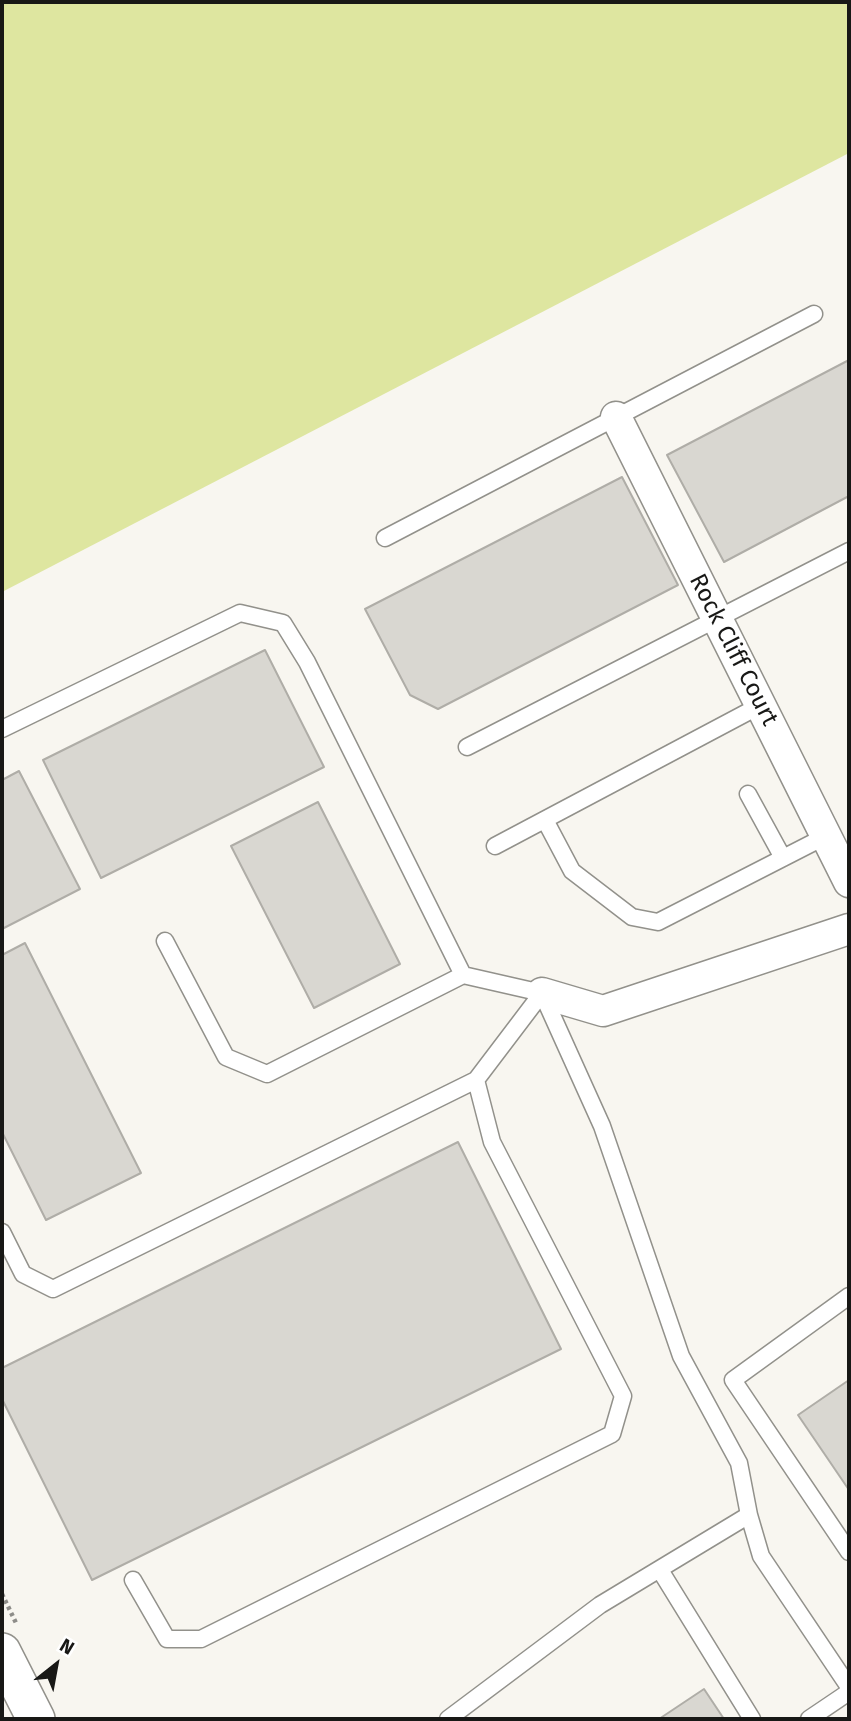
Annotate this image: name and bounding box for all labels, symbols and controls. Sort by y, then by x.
street label: Rock Cliff Court [682,569,784,731]
north arrow [21,1630,91,1700]
text: N [56,1633,78,1660]

